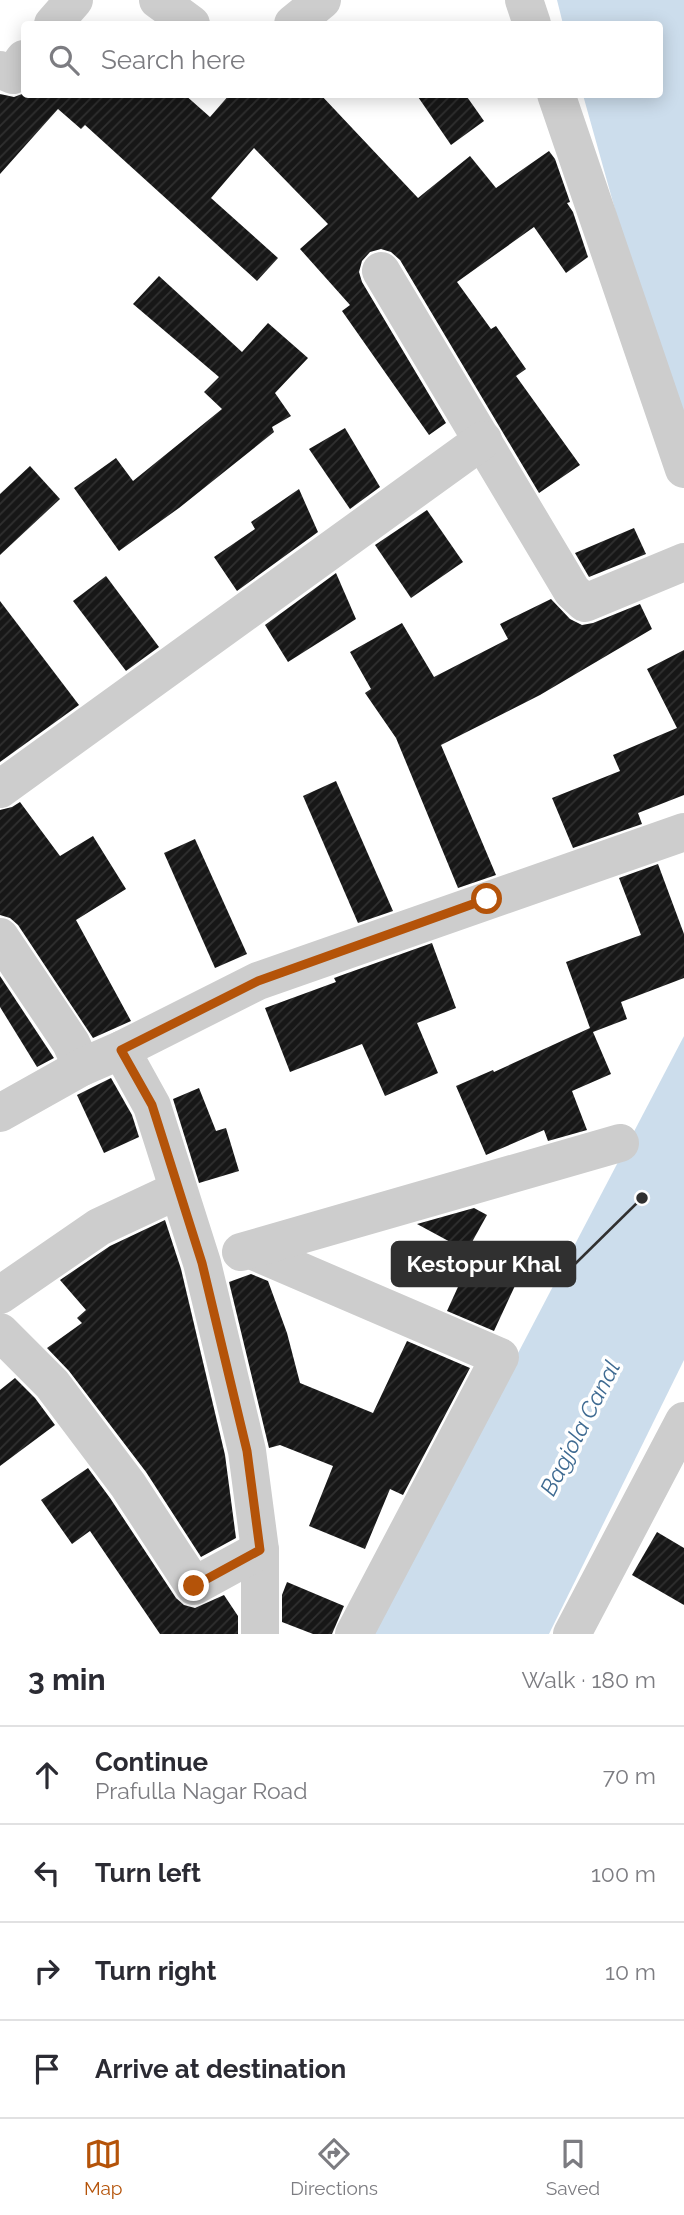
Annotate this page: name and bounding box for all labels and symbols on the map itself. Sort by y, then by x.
route start [471,883,502,914]
callout: Kestopur Khal [392,1242,575,1286]
text: Kestopur Khal [407,1250,562,1277]
water label: Bagjola Canal [534,1356,625,1500]
route end [178,1570,209,1601]

